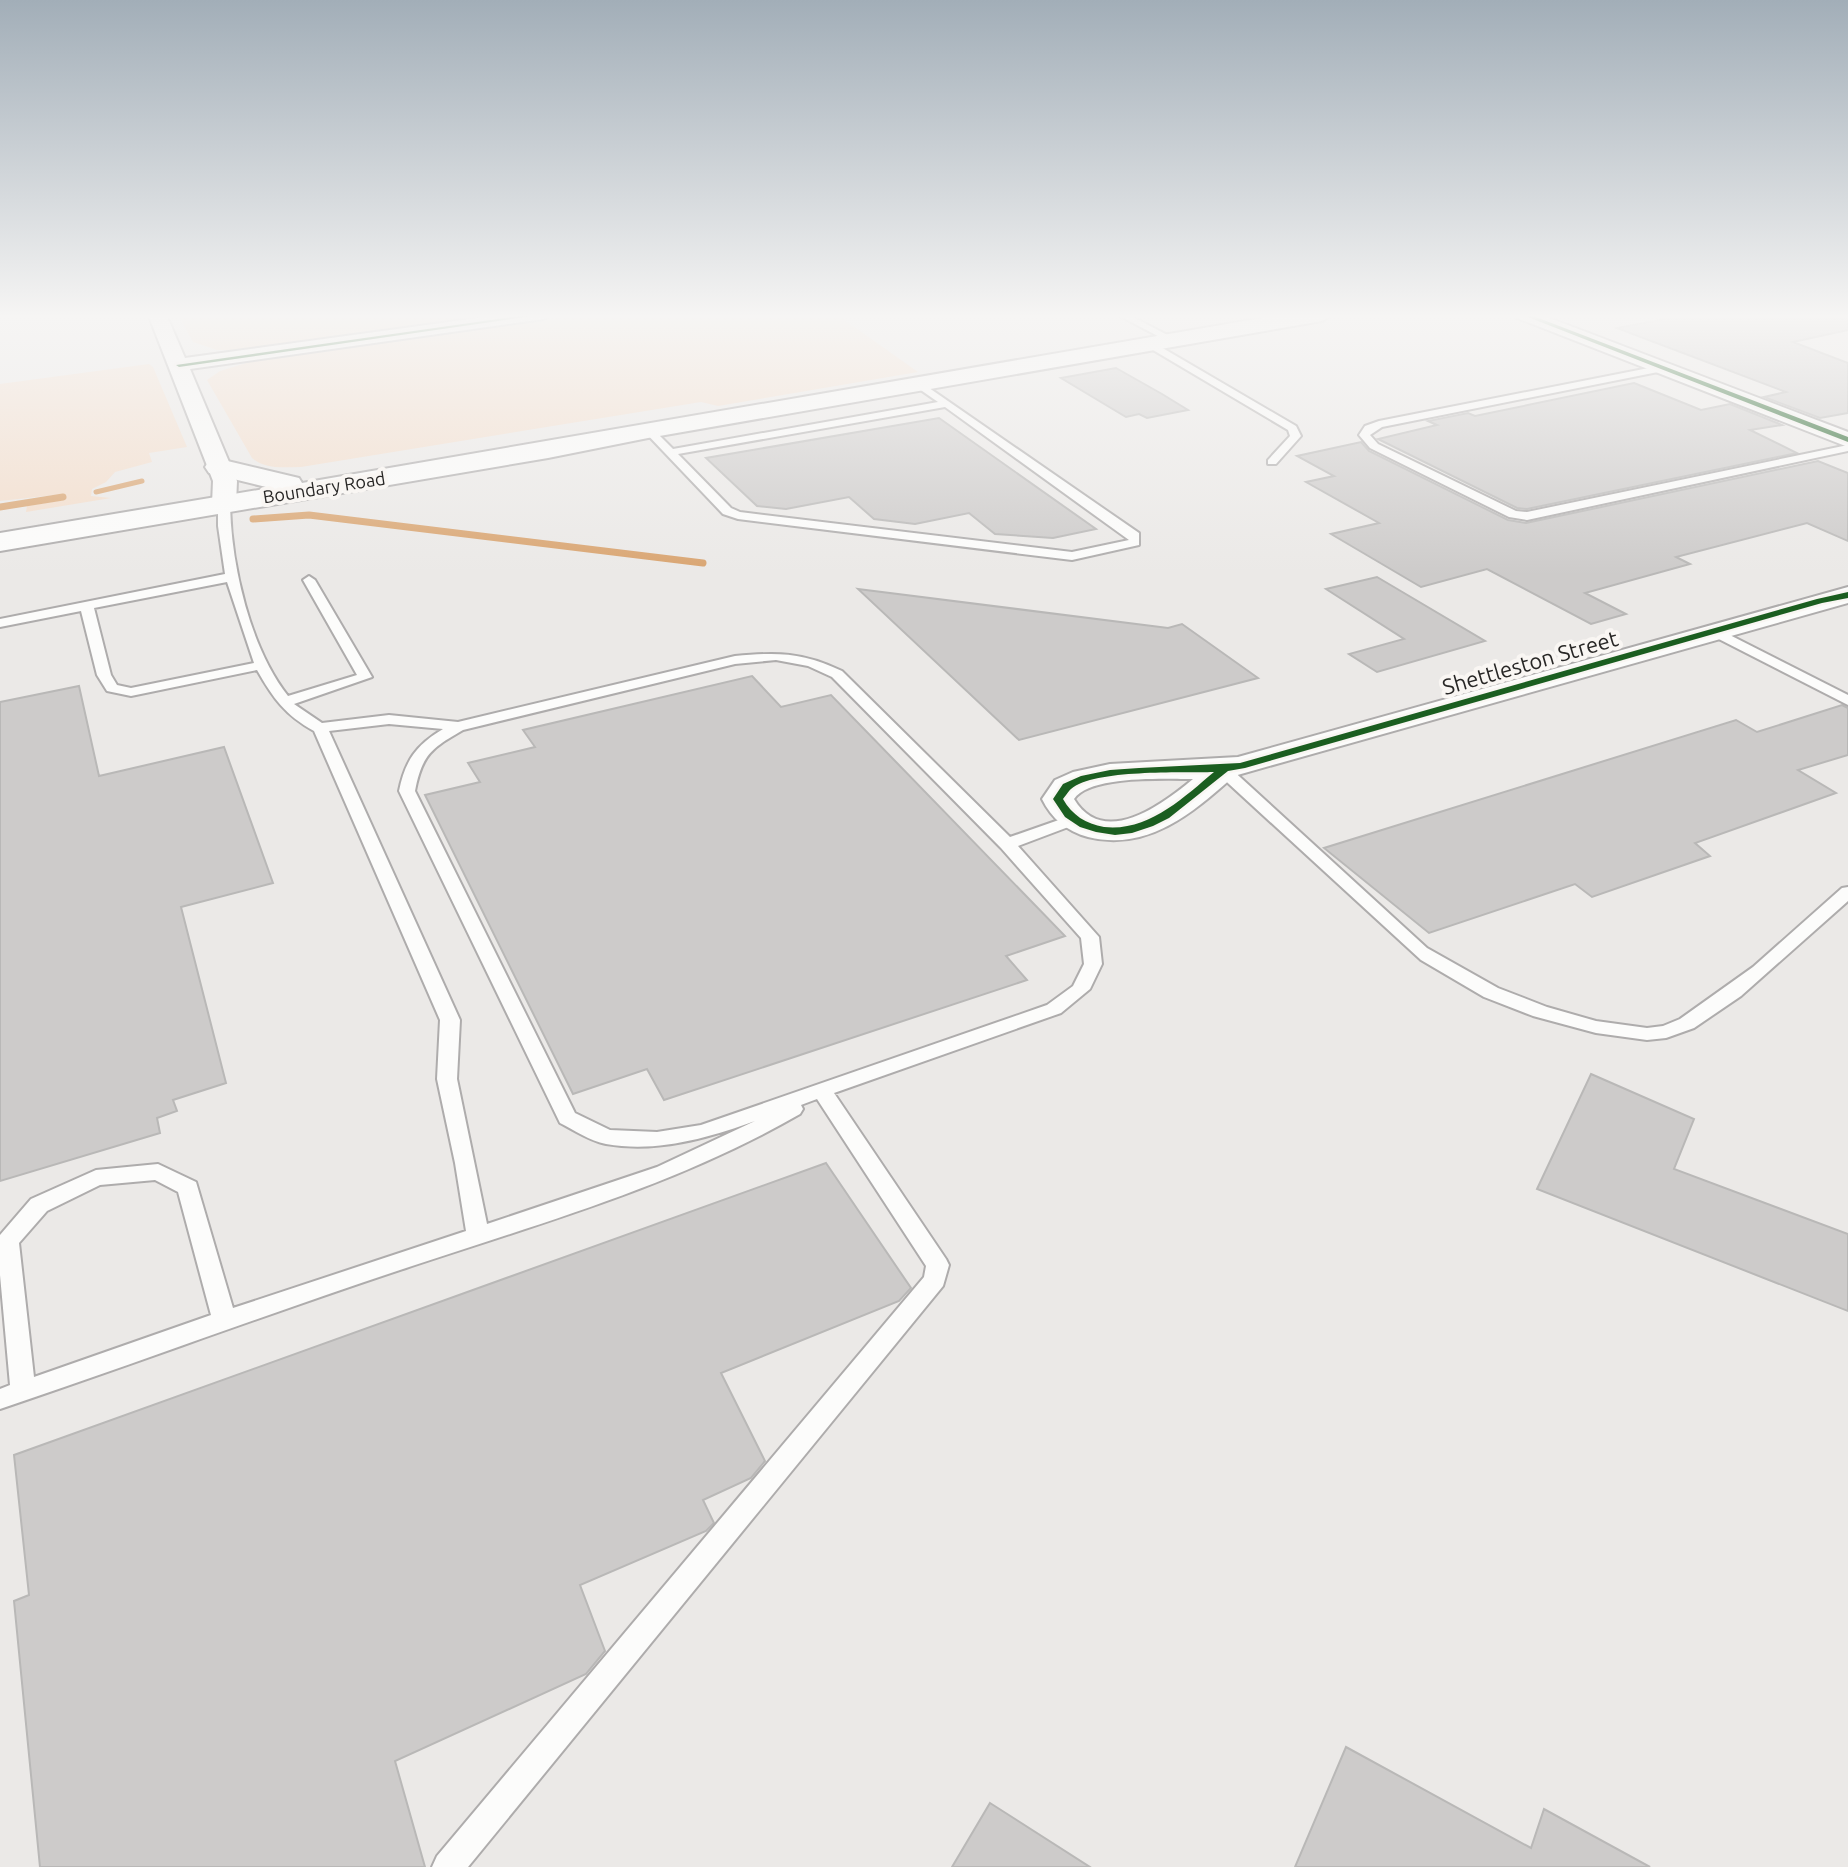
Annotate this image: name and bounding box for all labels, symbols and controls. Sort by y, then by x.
street label: Boundary Road [261,467,387,507]
street label: Shettleston Street [1439,625,1621,699]

